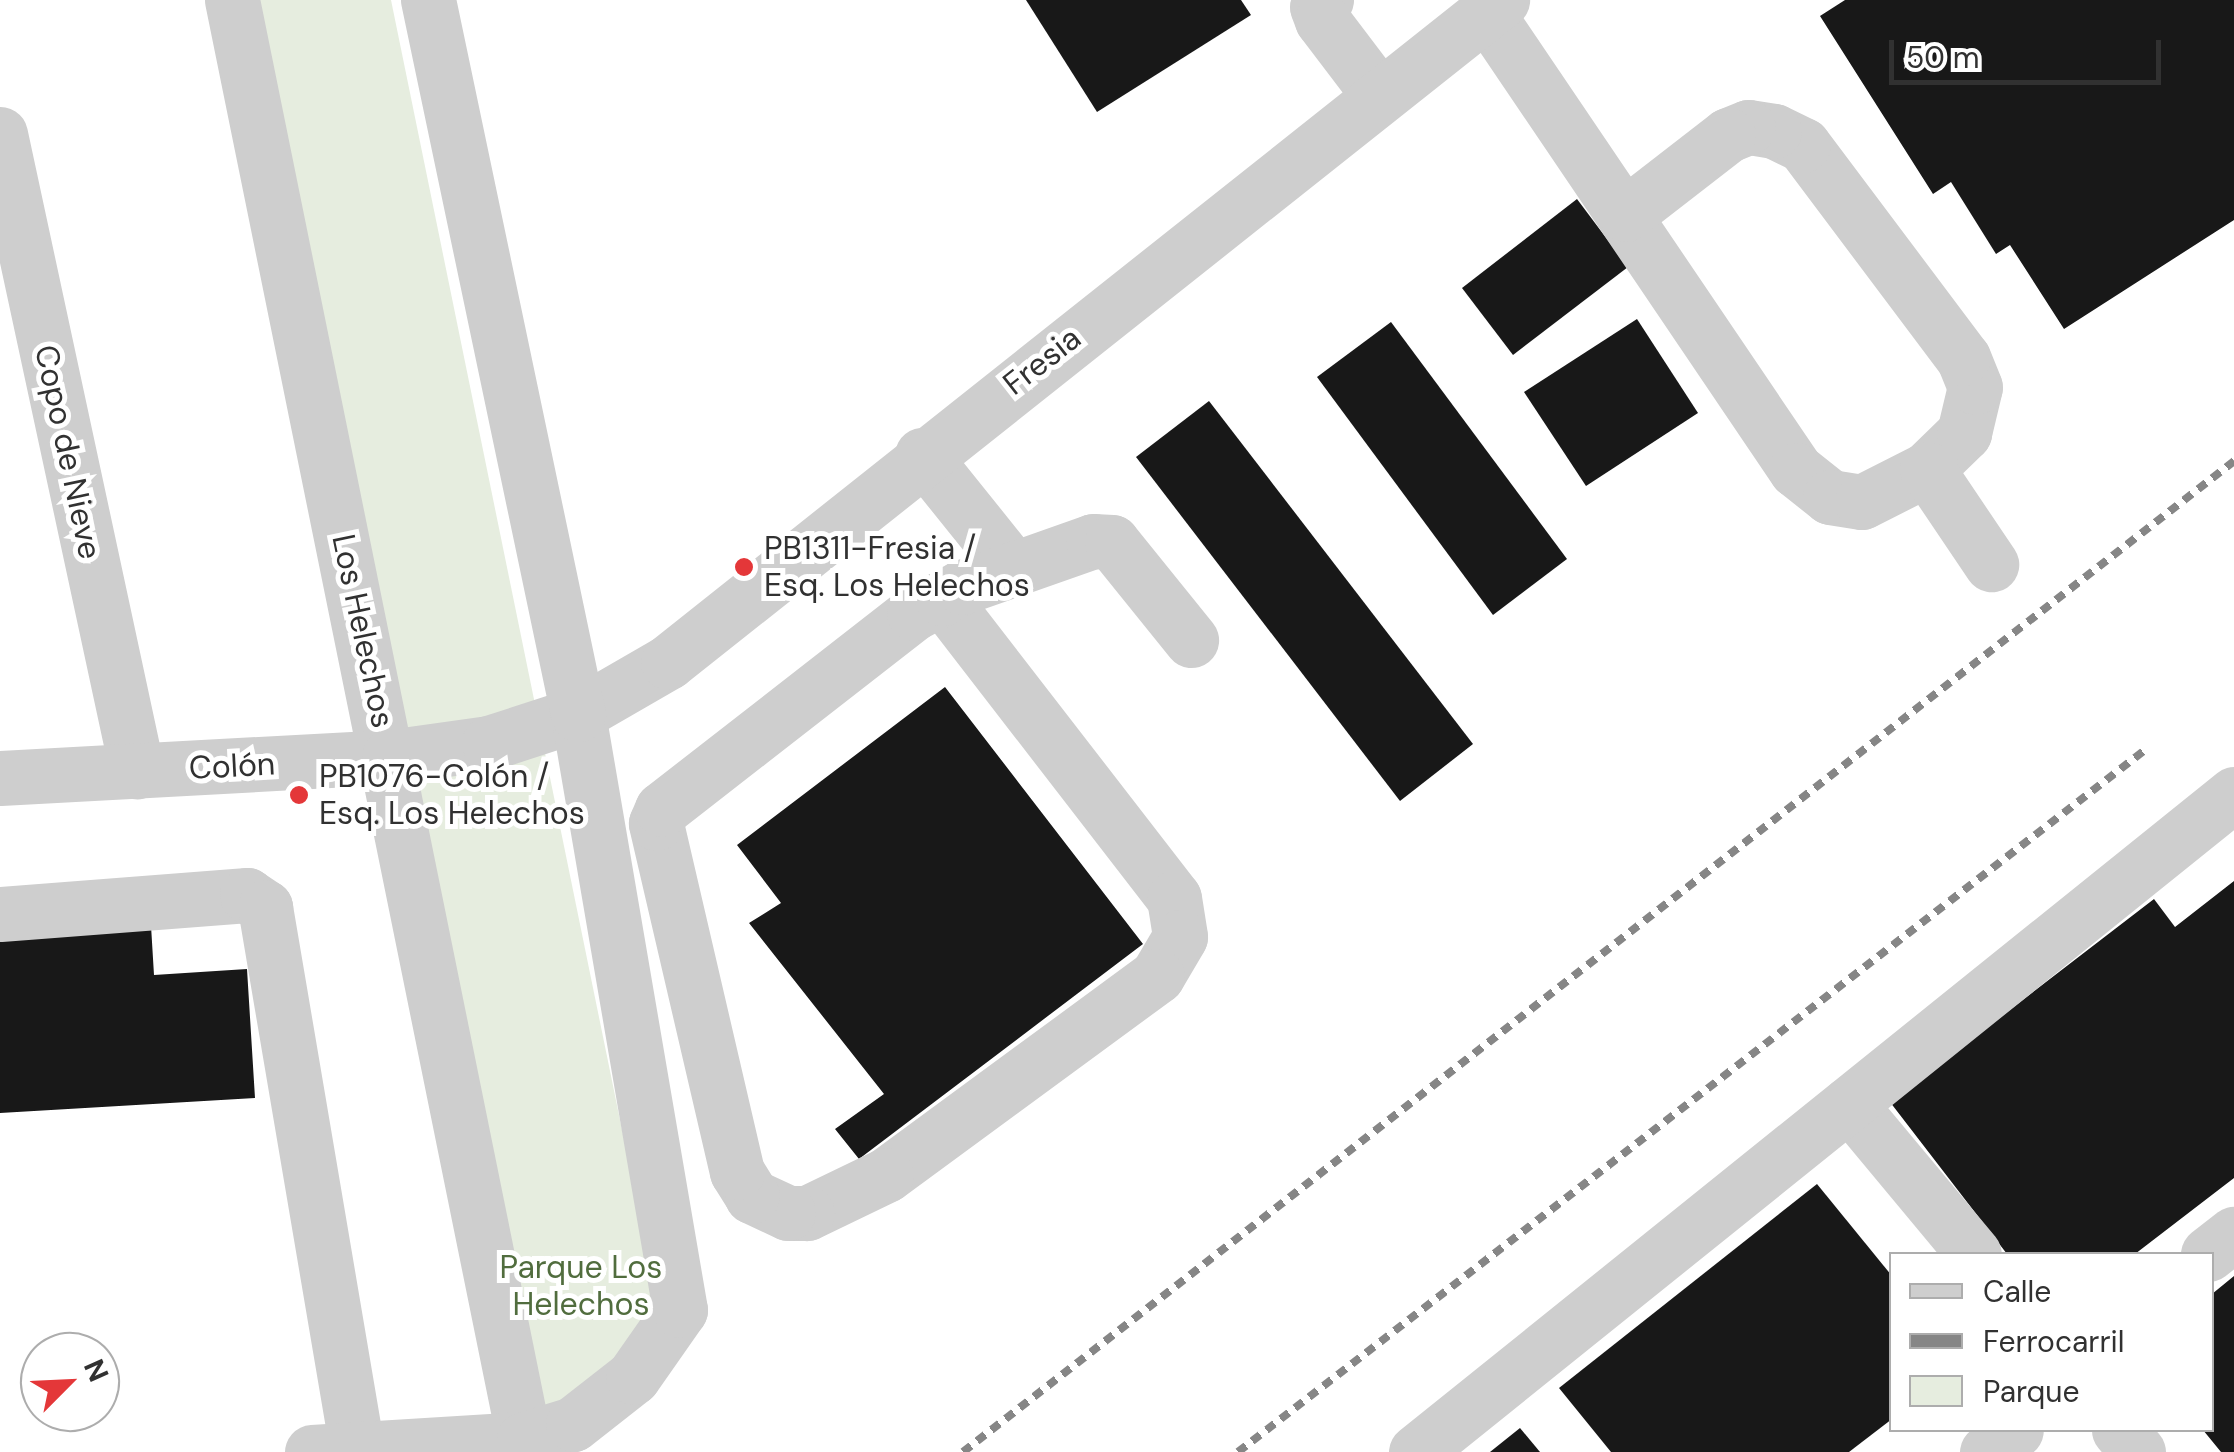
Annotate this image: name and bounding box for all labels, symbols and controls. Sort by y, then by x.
scale bar [1894,20,2166,82]
text: 50 m [1906,38,1980,77]
street label: Fresia [996,319,1088,403]
street label: Copo de Nieve [27,342,109,562]
place label: PB1311-Fresia / Esq. Los Helechos [764,530,1030,605]
street label: Los Helechos [324,531,402,731]
marker: PB1311-Fresia / Esq. Los Helechos [733,556,755,578]
street label: Colón [188,745,276,787]
place label: PB1076-Colón / Esq. Los Helechos [319,758,585,833]
marker: PB1076-Colón / Esq. Los Helechos [288,784,310,806]
park label: Parque Los Helechos [500,1249,662,1324]
legend [1889,1252,2214,1432]
text: Calle [1983,1272,2051,1311]
text: Ferrocarril [1983,1322,2124,1361]
north arrow [20,1332,120,1432]
text: N [75,1354,117,1387]
text: Parque [1983,1372,2080,1411]

